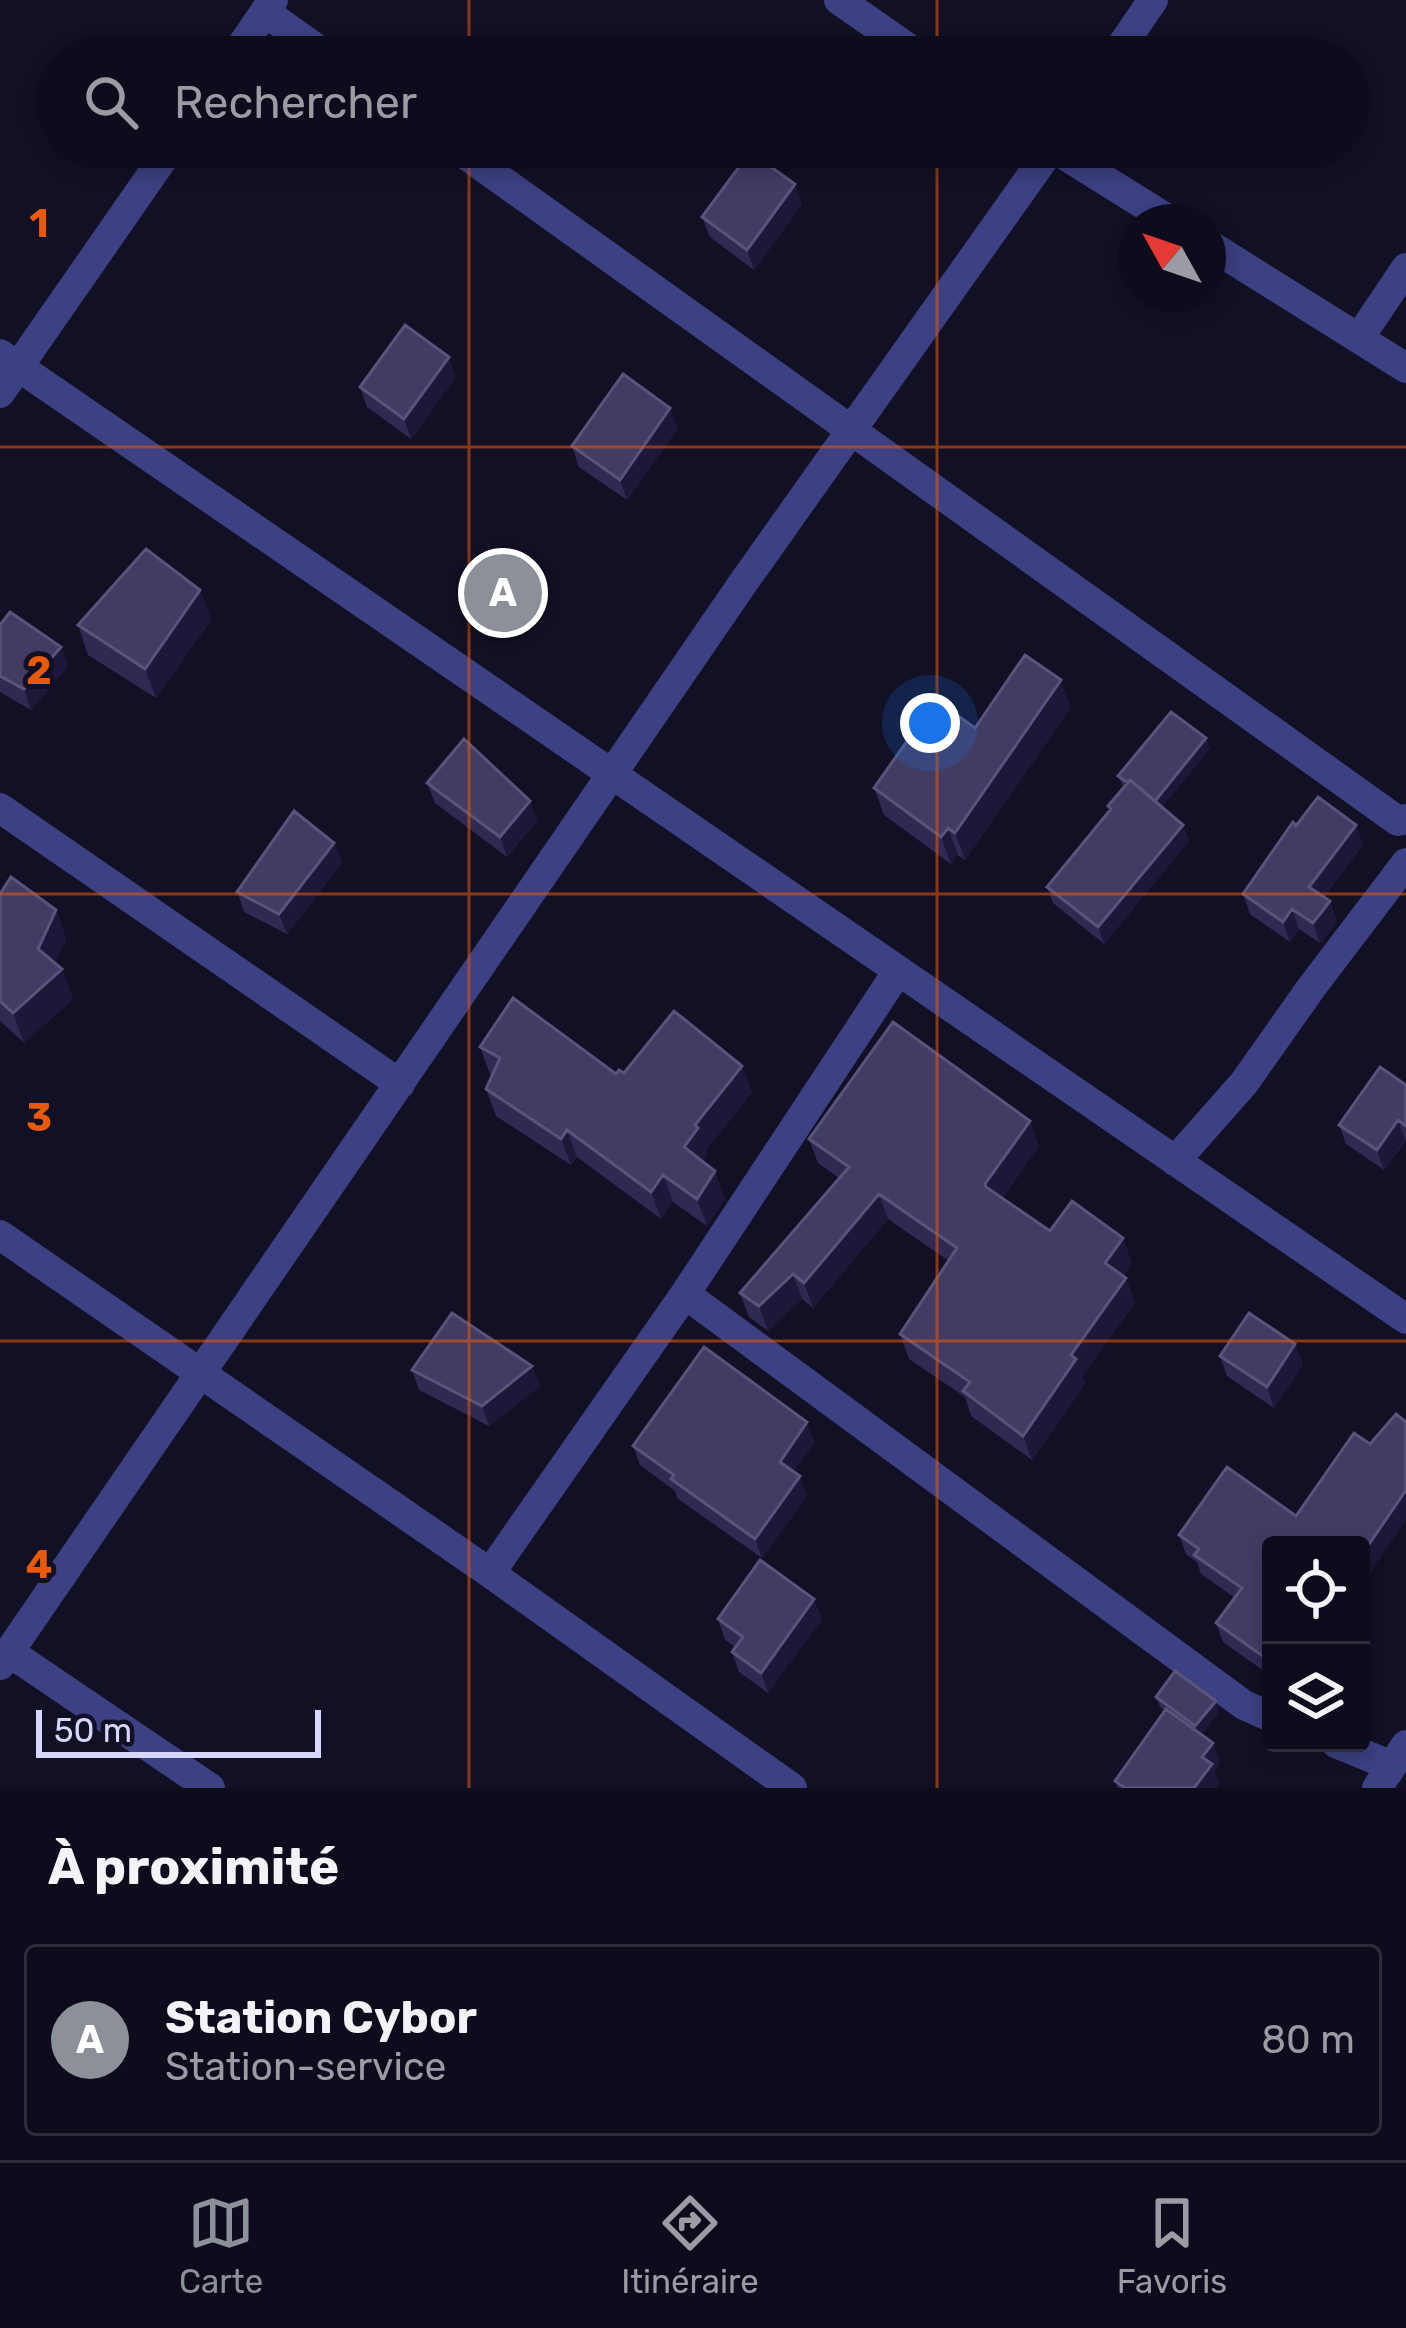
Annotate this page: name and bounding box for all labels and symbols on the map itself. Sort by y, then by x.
text: 1 [29,201,49,247]
north arrow [1118,204,1226,312]
pin: A [464,548,542,638]
text: 2 [26,648,52,694]
your location [900,693,960,753]
text: 3 [26,1095,52,1141]
text: 4 [26,1542,52,1588]
scale bar [36,1704,321,1757]

